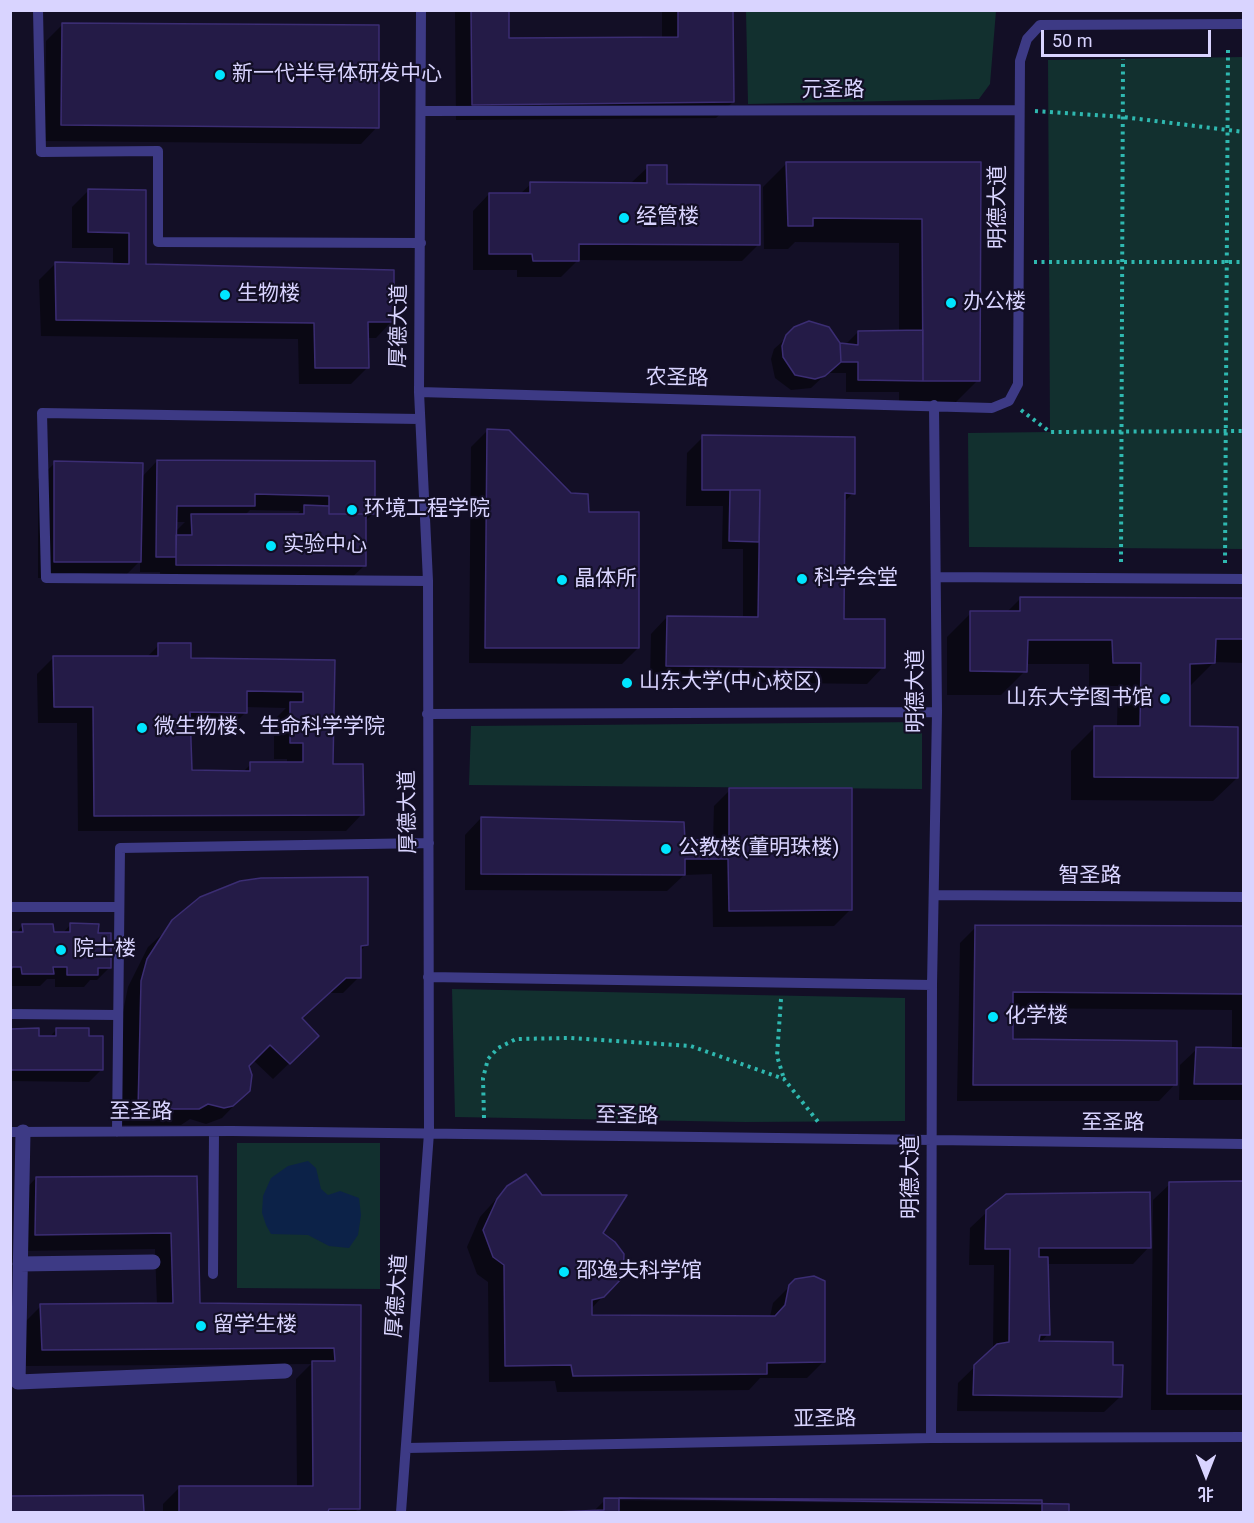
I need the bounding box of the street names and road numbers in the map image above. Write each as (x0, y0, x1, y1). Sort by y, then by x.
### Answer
street label: 元圣路 (802, 78, 864, 104)
street label: 明德大道 (986, 165, 1012, 249)
street label: 厚德大道 (387, 284, 413, 368)
street label: 农圣路 (645, 366, 709, 392)
street label: 明德大道 (904, 649, 930, 733)
street label: 厚德大道 (396, 770, 422, 854)
street label: 智圣路 (1059, 864, 1121, 890)
street label: 至圣路 (110, 1100, 172, 1126)
street label: 至圣路 (595, 1104, 659, 1130)
street label: 至圣路 (1082, 1111, 1144, 1137)
street label: 明德大道 (899, 1135, 925, 1219)
street label: 厚德大道 (383, 1253, 413, 1339)
street label: 亚圣路 (793, 1407, 857, 1433)

